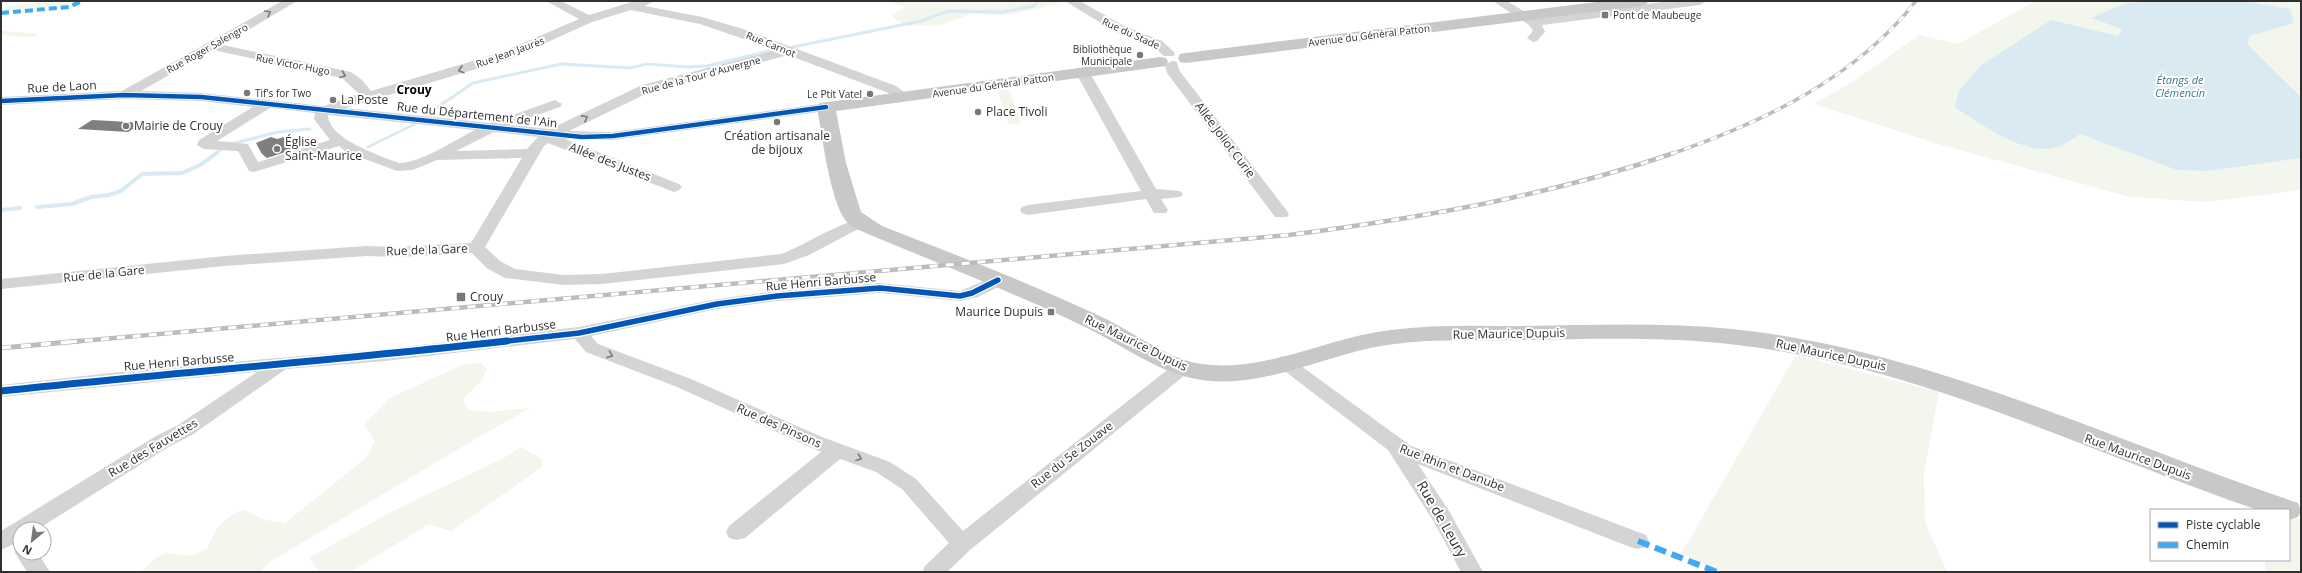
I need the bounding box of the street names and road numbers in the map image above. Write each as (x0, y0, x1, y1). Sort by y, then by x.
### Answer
street label: Rue du Stade (1100, 14, 1162, 52)
street label: Rue Roger Salengro (164, 20, 250, 76)
street label: Avenue du Général Patton (1307, 21, 1431, 49)
street label: Rue Carnot (744, 28, 798, 60)
street label: Rue Jean Jaurès (474, 33, 546, 71)
street label: Rue Victor Hugo (255, 50, 331, 78)
street label: Rue de la Tour d'Auvergne (640, 52, 762, 98)
street label: Avenue du Général Patton (931, 70, 1055, 100)
street label: Rue de Laon (27, 76, 97, 97)
street label: Rue du Département de l'Ain (396, 98, 558, 131)
street label: Allée Joliot Curie (1191, 98, 1260, 181)
street label: Allée des Justes (567, 138, 654, 185)
street label: Rue de la Gare (386, 240, 468, 259)
street label: Rue de la Gare (62, 261, 146, 286)
street label: Rue Henri Barbusse (765, 268, 877, 295)
street label: Rue Maurice Dupuis (1082, 310, 1191, 375)
street label: Rue Henri Barbusse (445, 315, 557, 346)
street label: Rue Maurice Dupuis (1453, 324, 1566, 343)
street label: Rue Maurice Dupuis (1774, 335, 1888, 375)
street label: Rue Henri Barbusse (123, 348, 235, 375)
street label: Rue des Pinsons (734, 399, 825, 452)
street label: Rue des Fauvettes (105, 414, 201, 481)
street label: Rue du 5e Zouave (1027, 417, 1117, 492)
street label: Rue Maurice Dupuis (2082, 429, 2194, 484)
street label: Rue Rhin et Danube (1397, 440, 1507, 495)
street label: Rue de Leury (1413, 477, 1472, 561)

